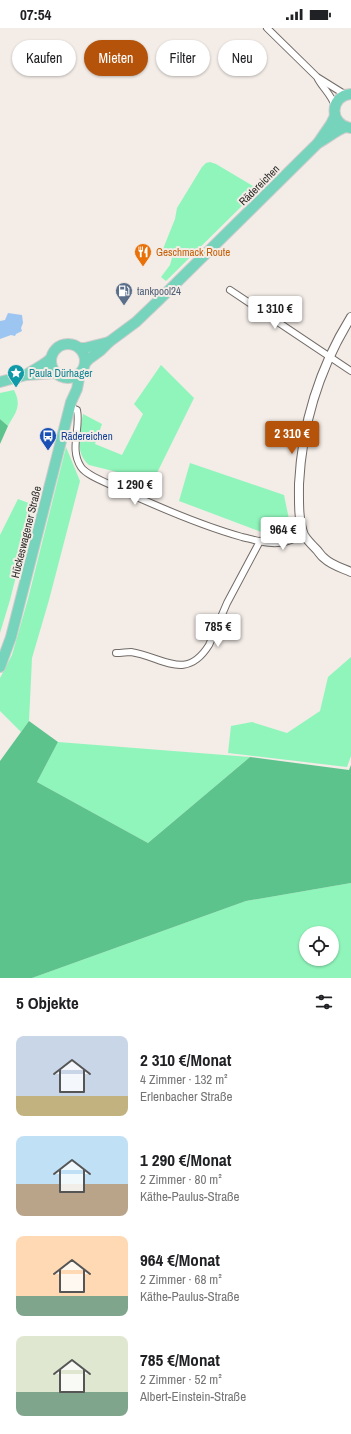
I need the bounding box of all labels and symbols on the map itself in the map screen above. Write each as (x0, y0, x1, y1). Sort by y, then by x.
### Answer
street label: Rädereichen (236, 162, 282, 208)
restaurant icon: Geschmack Route (133, 242, 153, 267)
place label: Geschmack Route (156, 245, 230, 259)
fuel station icon: tankpool24 (114, 281, 134, 306)
place label: tankpool24 (137, 284, 181, 298)
pin: 1 310 € (238, 296, 312, 330)
place icon: Paula Dürhager (6, 363, 26, 388)
place label: Paula Dürhager (29, 366, 92, 380)
pin: 2 310 € (255, 421, 329, 455)
bus stop icon: Rädereichen (38, 426, 58, 451)
place label: Rädereichen (61, 429, 113, 443)
pin: 1 290 € (98, 472, 172, 506)
street label: Hückeswagener Straße (8, 485, 44, 579)
pin: 964 € (255, 517, 311, 551)
pin: 785 € (190, 614, 246, 648)

